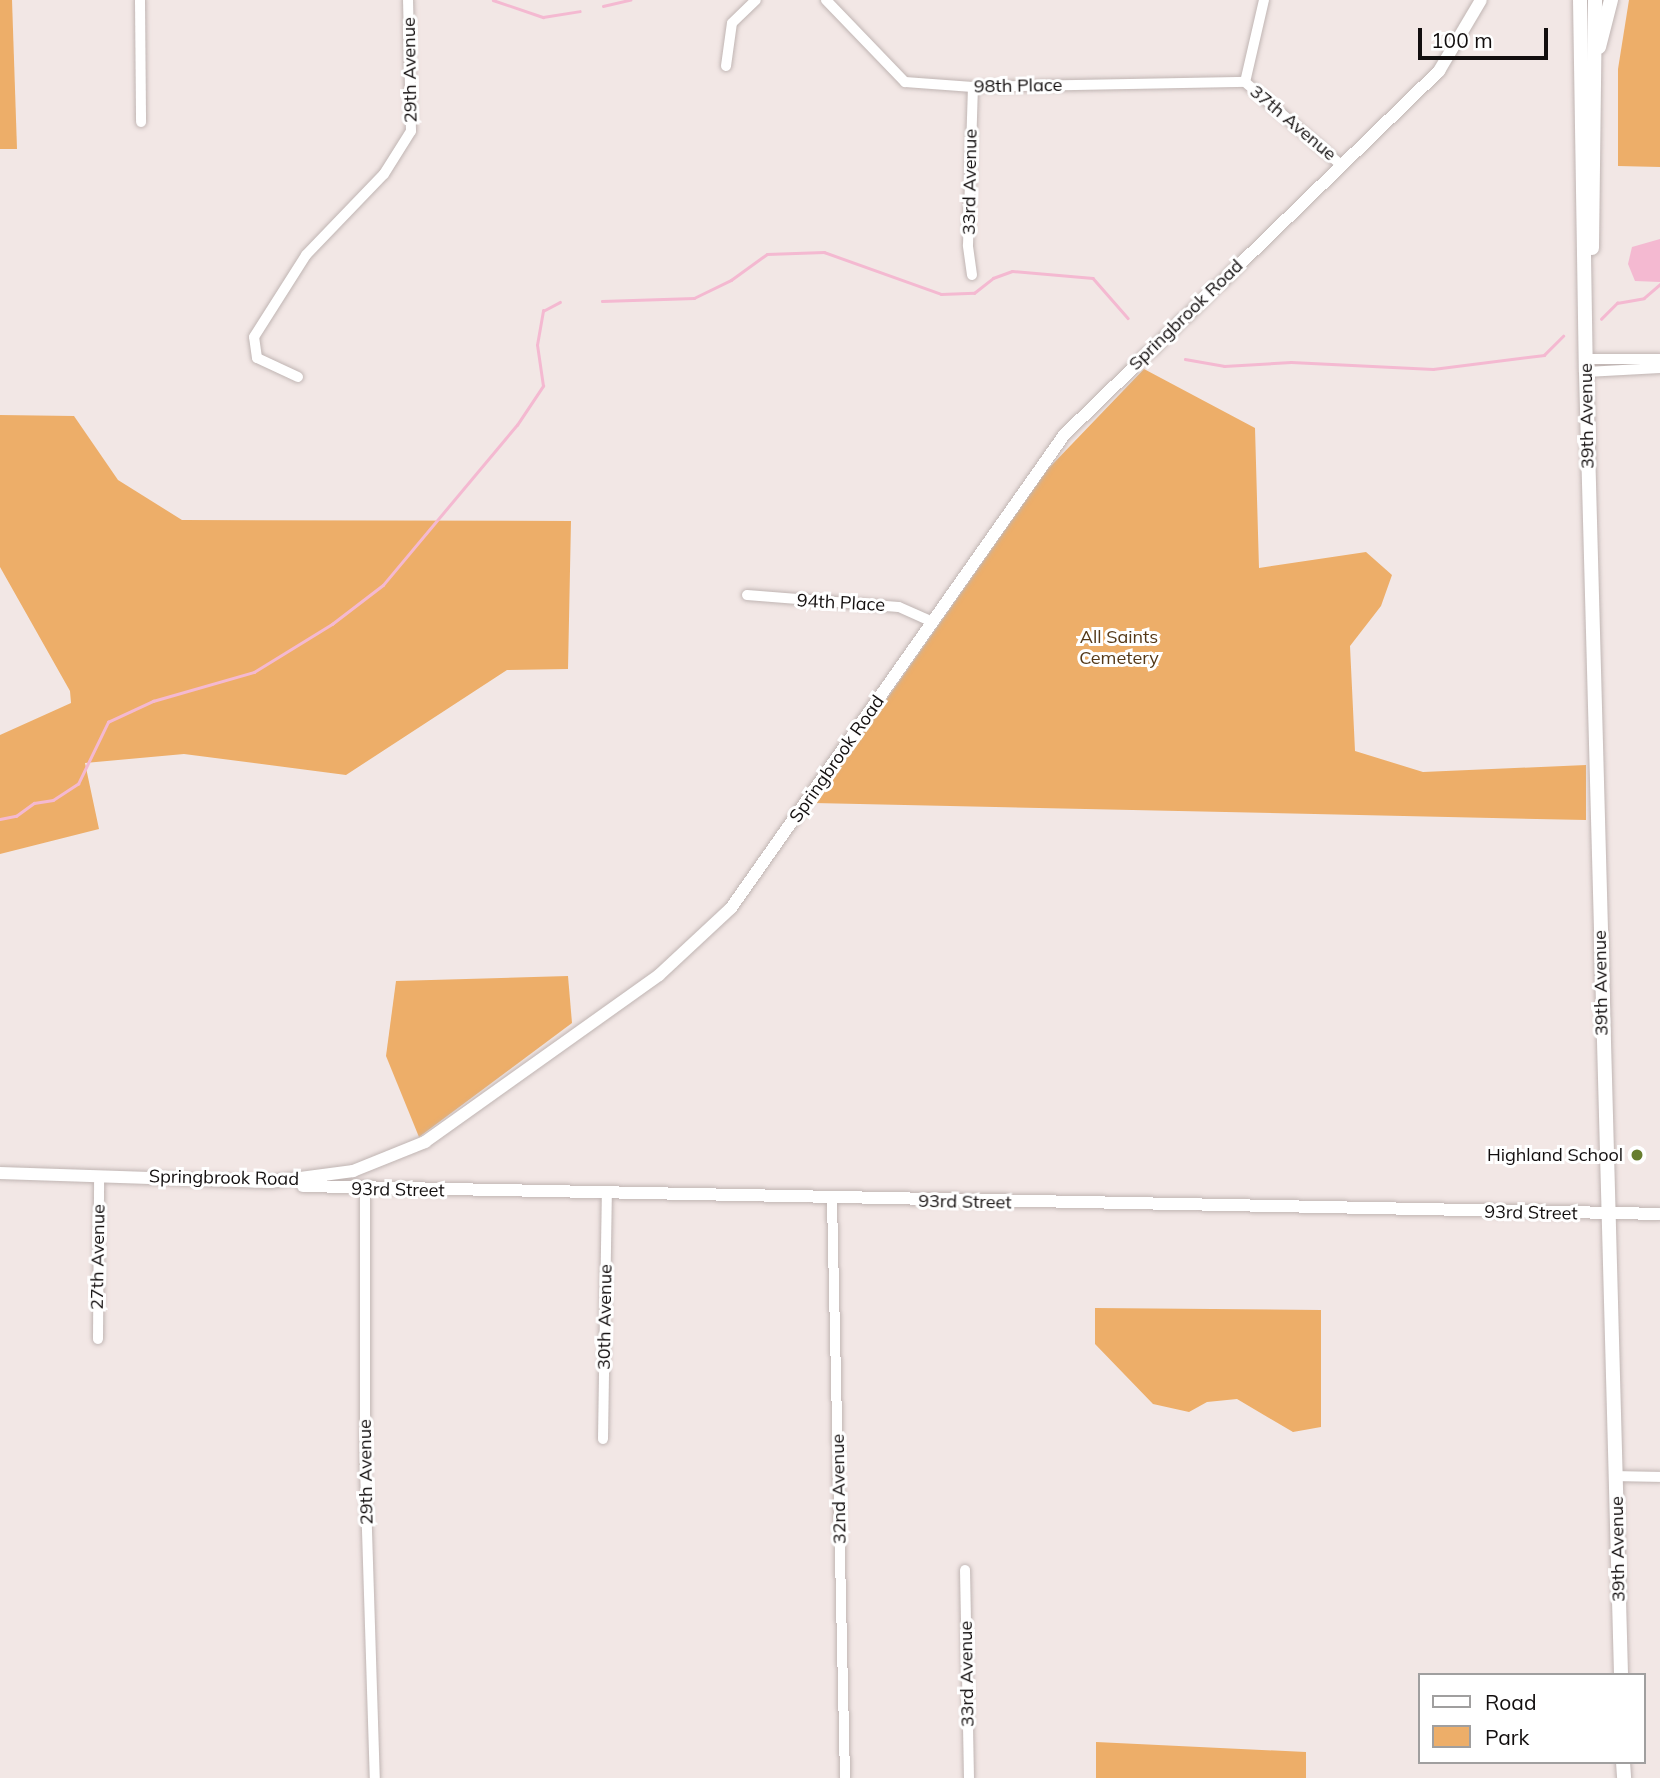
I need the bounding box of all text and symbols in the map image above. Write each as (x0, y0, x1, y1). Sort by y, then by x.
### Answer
scale bar (1422, 14, 1552, 58)
street label: 29th Avenue (398, 17, 422, 123)
text: 100 m (1431, 27, 1493, 53)
street label: 98th Place (974, 74, 1062, 98)
street label: 37th Avenue (1246, 81, 1340, 165)
street label: 33rd Avenue (958, 129, 982, 235)
street label: Springbrook Road (1125, 255, 1247, 375)
street label: 39th Avenue (1575, 363, 1599, 469)
street label: 94th Place (796, 590, 886, 616)
park label: All Saints Cemetery (1079, 627, 1159, 670)
street label: Springbrook Road (785, 691, 889, 827)
street label: 39th Avenue (1589, 930, 1613, 1036)
place label: Highland School (1487, 1144, 1623, 1166)
marker: Highland School (1629, 1147, 1645, 1163)
street label: Springbrook Road (149, 1166, 299, 1190)
street label: 93rd Street (351, 1178, 445, 1202)
street label: 93rd Street (918, 1190, 1012, 1214)
street label: 93rd Street (1484, 1201, 1578, 1225)
street label: 27th Avenue (86, 1204, 110, 1310)
street label: 30th Avenue (593, 1264, 617, 1370)
street label: 29th Avenue (354, 1419, 378, 1525)
street label: 32nd Avenue (827, 1434, 851, 1544)
street label: 39th Avenue (1606, 1496, 1630, 1602)
street label: 33rd Avenue (955, 1621, 979, 1727)
legend (1418, 1673, 1646, 1764)
text: Road (1485, 1689, 1536, 1715)
text: Park (1485, 1724, 1529, 1750)

